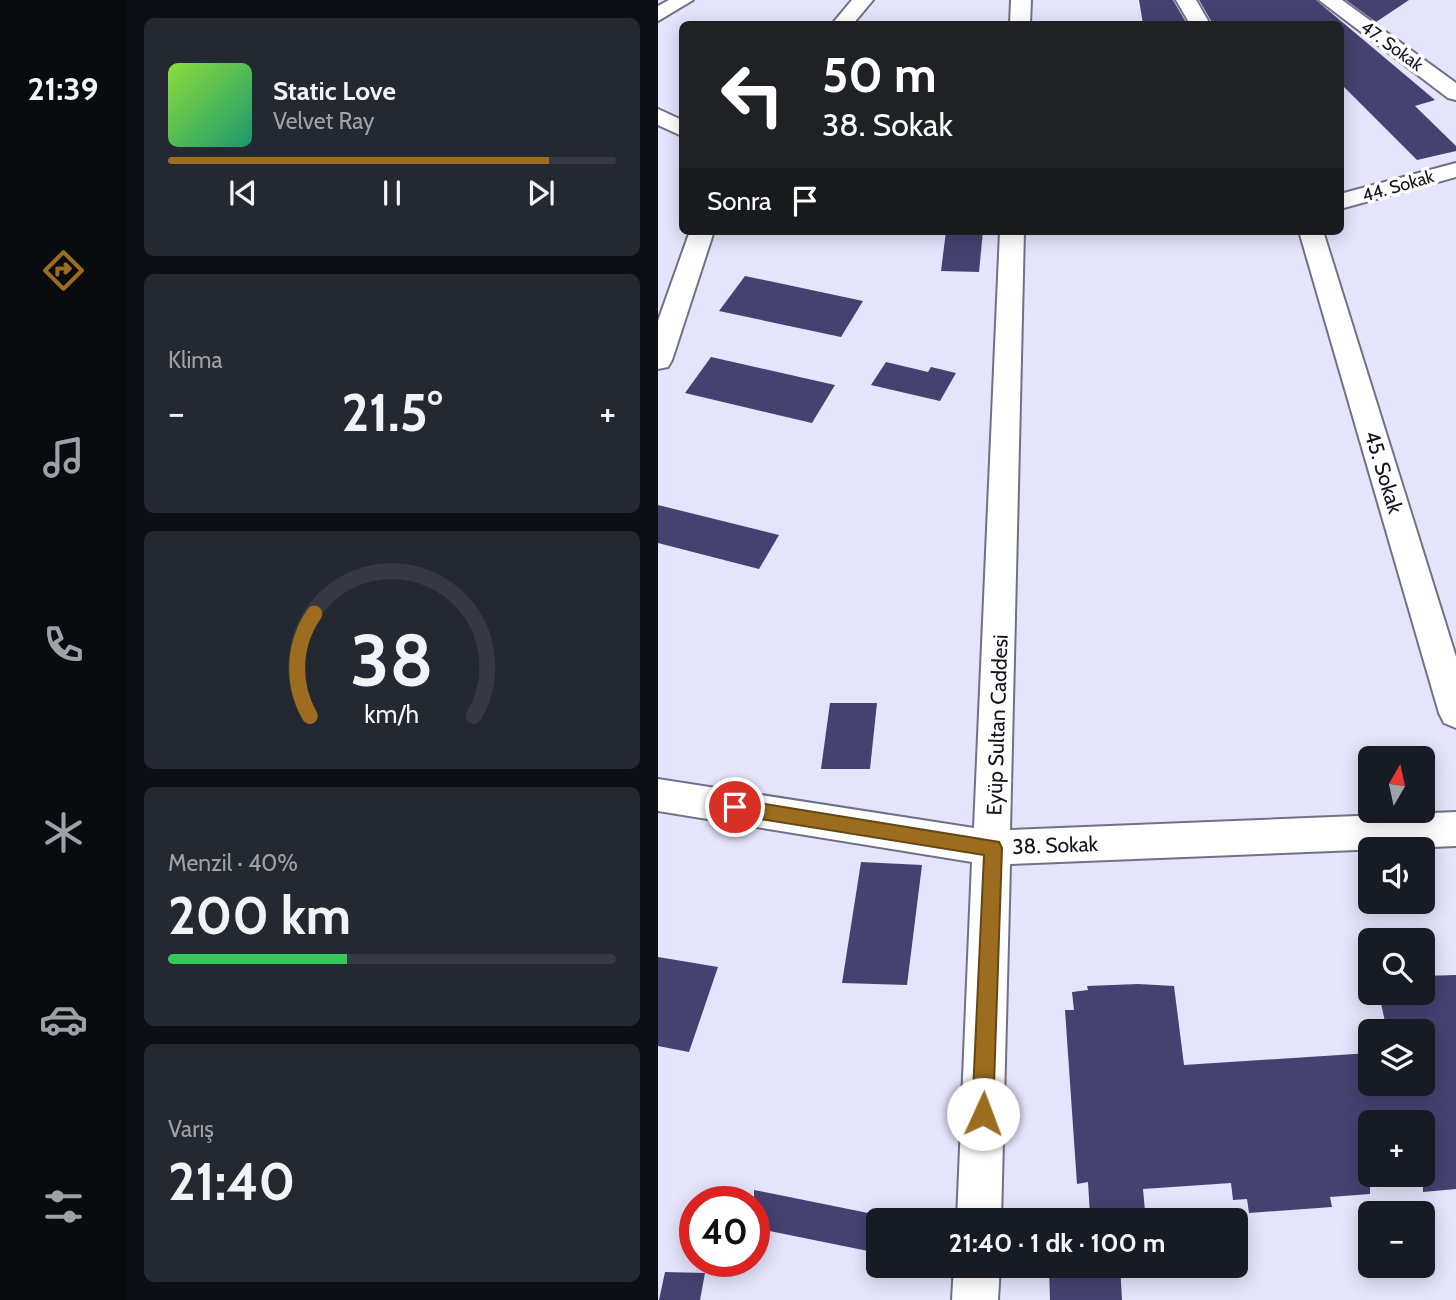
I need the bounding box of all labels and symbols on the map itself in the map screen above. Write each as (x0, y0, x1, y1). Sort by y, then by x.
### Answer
street label: 47. Sokak (1357, 16, 1428, 77)
street label: 44. Sokak (1360, 165, 1437, 207)
street label: 45. Sokak (1360, 428, 1409, 517)
street label: Eyüp Sultan Caddesi (981, 634, 1013, 816)
north arrow (1358, 746, 1435, 822)
pin (705, 777, 765, 837)
street label: 38. Sokak (1012, 831, 1099, 859)
position arrow (946, 1077, 1020, 1151)
speed limit sign: 40 (679, 1186, 770, 1277)

